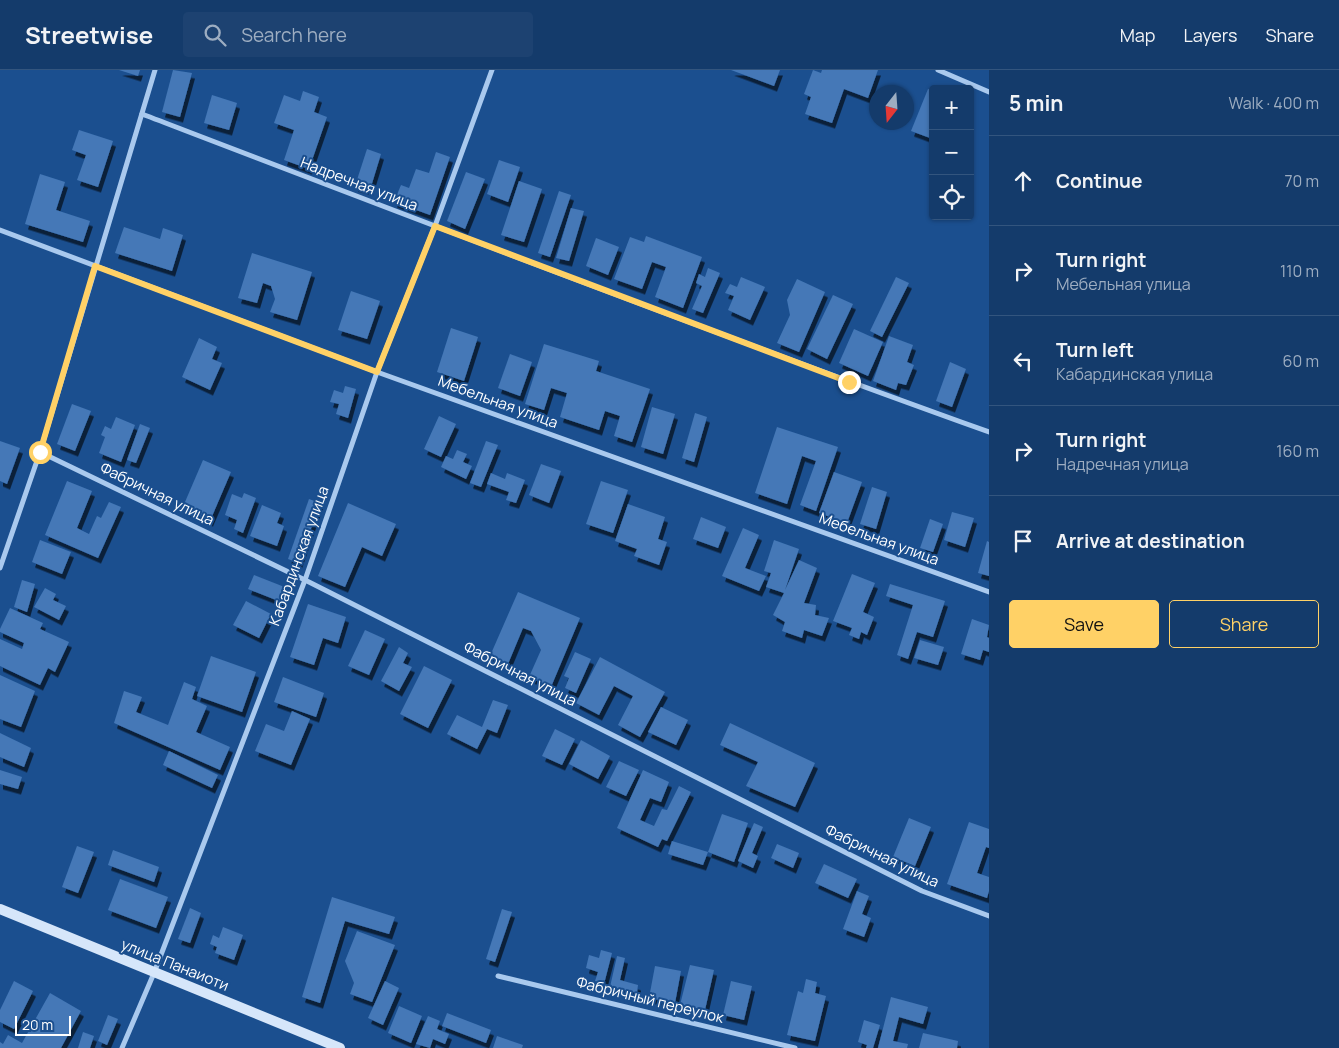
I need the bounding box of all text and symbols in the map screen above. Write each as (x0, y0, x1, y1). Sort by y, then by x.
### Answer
search box (183, 12, 533, 57)
text: Streetwise (25, 18, 153, 51)
icon: search (201, 21, 229, 49)
text: Search here (241, 22, 347, 48)
text: Map (1120, 23, 1155, 47)
text: Layers (1183, 23, 1237, 47)
text: Share (1265, 23, 1314, 47)
north arrow (869, 85, 914, 130)
map controls (929, 85, 974, 220)
button: + (929, 85, 974, 130)
text: 5 min (1009, 89, 1063, 117)
text: Walk · 400 m (1228, 92, 1319, 114)
button: − (929, 130, 974, 175)
street label: Надречная улица (297, 151, 421, 216)
icon: ahead (1009, 167, 1037, 195)
text: Continue (1056, 168, 1142, 194)
text: 70 m (1284, 170, 1319, 192)
button: locate (929, 175, 974, 220)
text: Turn right (1056, 247, 1146, 273)
icon: right (1009, 257, 1037, 285)
text: 110 m (1280, 260, 1319, 282)
text: Мебельная улица (1056, 273, 1191, 295)
text: Turn left (1056, 337, 1134, 363)
icon: left (1009, 347, 1037, 375)
text: 60 m (1283, 350, 1319, 372)
text: Кабардинская улица (1056, 363, 1213, 385)
street label: Мебельная улица (435, 370, 561, 433)
route end (838, 371, 861, 394)
text: Turn right (1056, 427, 1146, 453)
icon: right (1009, 437, 1037, 465)
text: 160 m (1276, 440, 1319, 462)
route start (29, 441, 52, 464)
text: Надречная улица (1056, 453, 1189, 475)
street label: Фабричная улица (97, 457, 218, 530)
street label: Кабардинская улица (263, 483, 334, 629)
street label: Мебельная улица (816, 507, 942, 570)
icon: arrive (1009, 527, 1037, 555)
text: Arrive at destination (1056, 528, 1245, 554)
button: Save (1009, 600, 1159, 648)
button: Share (1169, 600, 1319, 648)
street label: Фабричная улица (460, 636, 580, 711)
street label: Фабричная улица (822, 819, 943, 892)
street label: улица Панаиоти (118, 933, 232, 996)
street label: Фабричный переулок (574, 971, 727, 1028)
scale bar (15, 1013, 71, 1036)
text: 20 m (22, 1015, 53, 1034)

